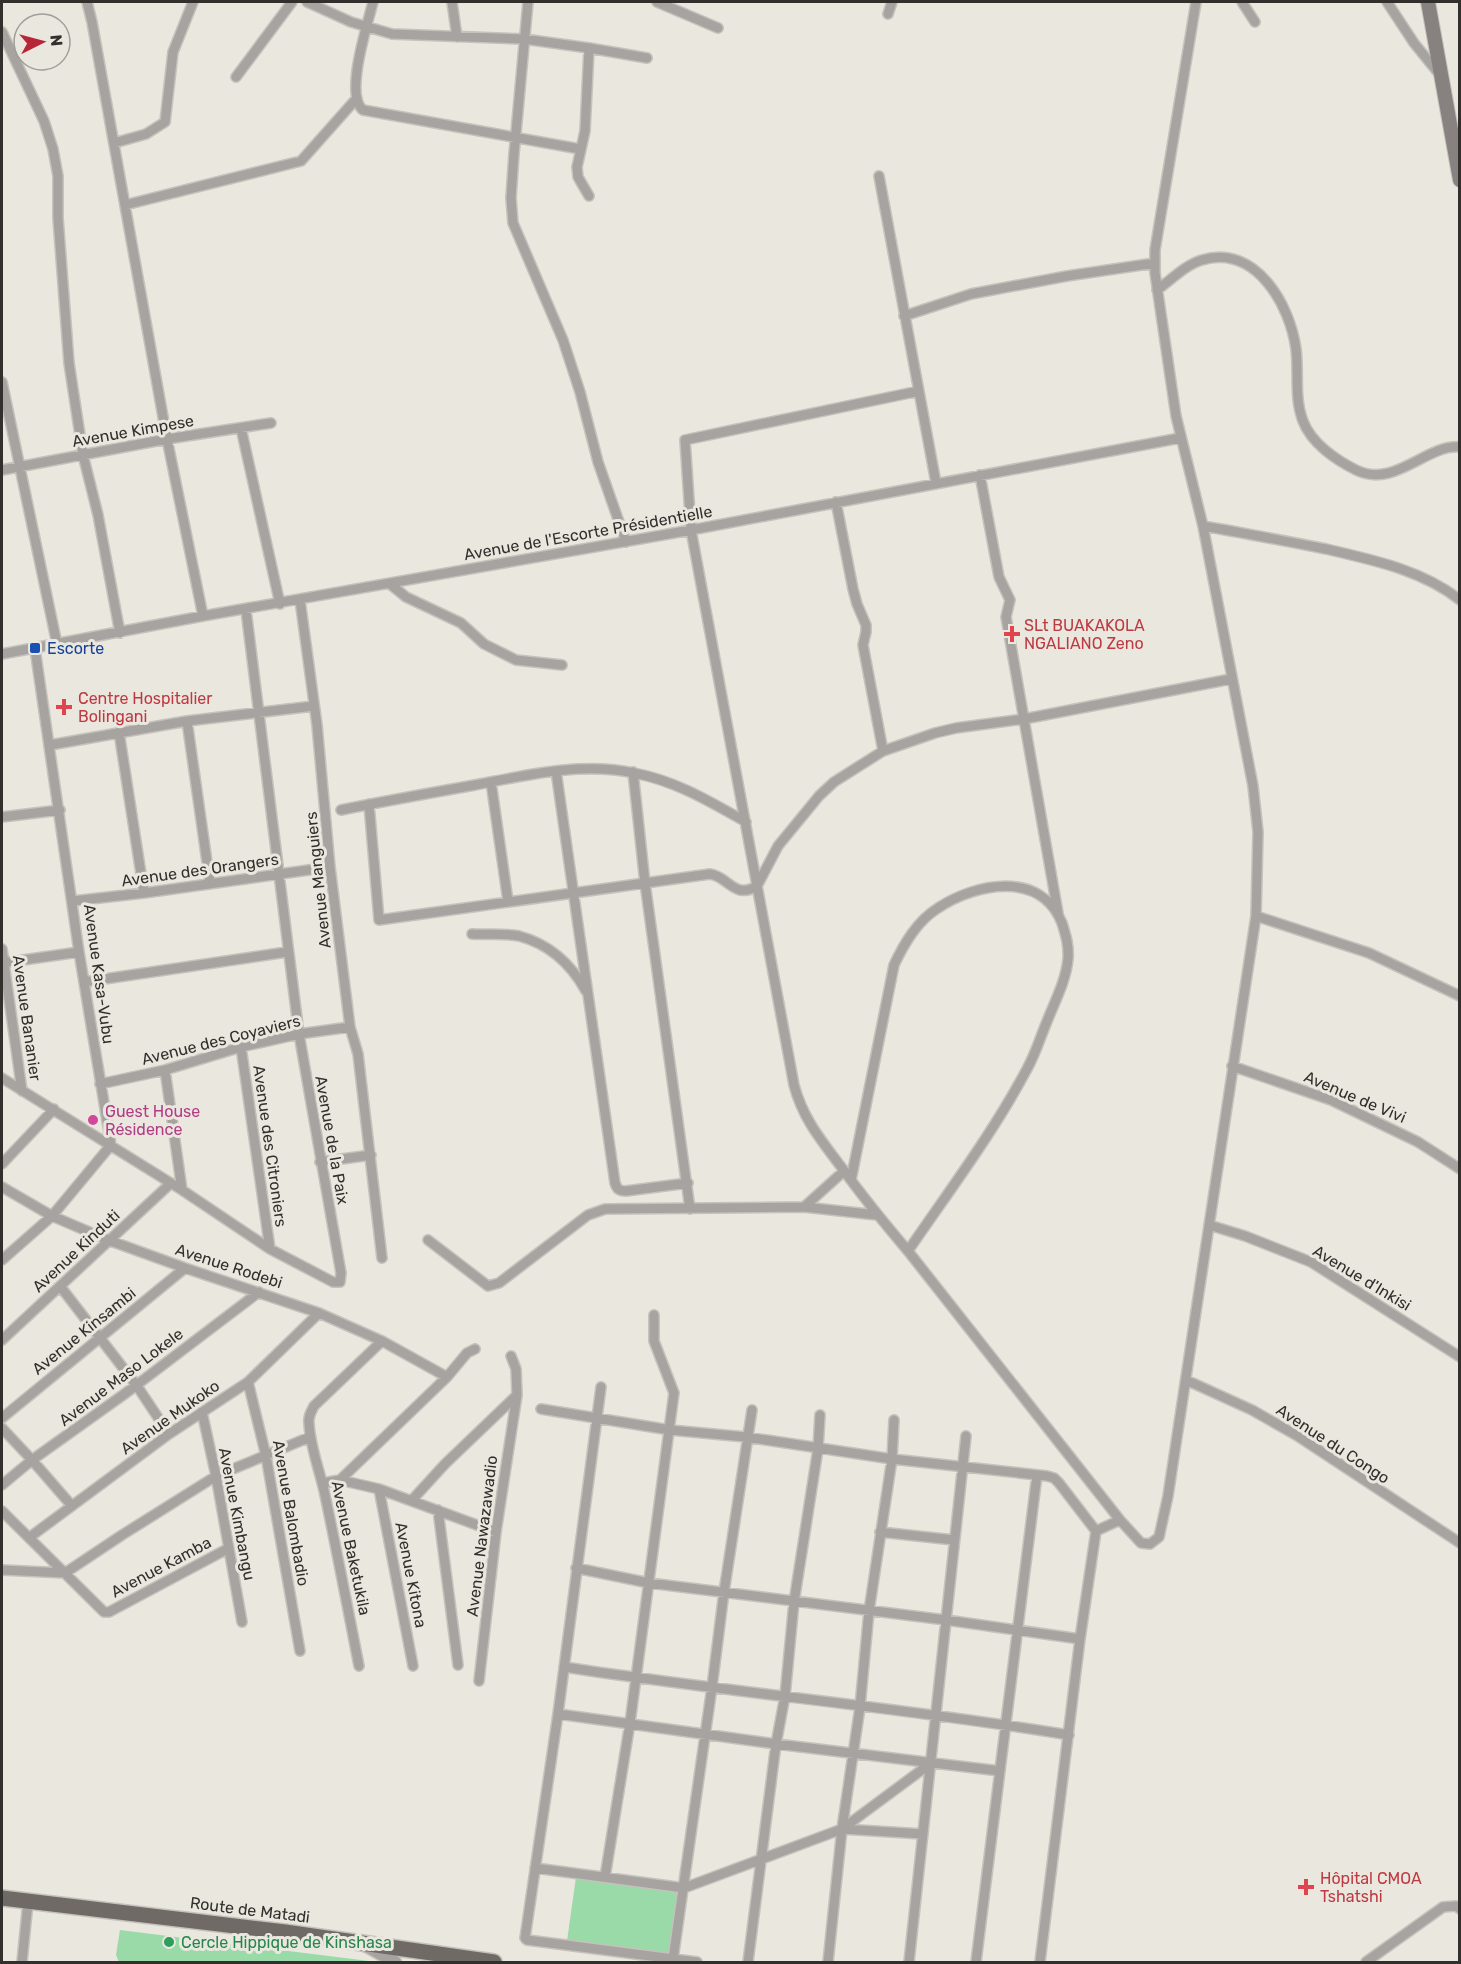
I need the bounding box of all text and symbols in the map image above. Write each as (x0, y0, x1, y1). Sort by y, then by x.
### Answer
north arrow (12, 12, 72, 72)
text: N (46, 34, 66, 47)
street label: Avenue Kimpese (71, 411, 195, 451)
street label: Avenue de l'Escorte Présidentielle (462, 502, 714, 564)
place label: SLt BUAKAKOLA NGALIANO Zeno (1024, 616, 1145, 653)
marker: SLt BUAKAKOLA NGALIANO Zeno (1005, 627, 1019, 641)
place label: Escorte (47, 639, 104, 658)
marker: Escorte (28, 641, 42, 655)
place label: Centre Hospitalier Bolingani (78, 689, 212, 726)
marker: Centre Hospitalier Bolingani (55, 698, 73, 716)
street label: Avenue Manguiers (301, 811, 335, 949)
street label: Avenue des Orangers (120, 850, 280, 890)
street label: Avenue Kasa-Vubu (80, 903, 118, 1045)
street label: Avenue Bananier (9, 954, 45, 1082)
street label: Avenue des Coyaviers (140, 1011, 302, 1069)
street label: Avenue des Citroniers (249, 1064, 291, 1228)
street label: Avenue de Vivi (1301, 1067, 1409, 1127)
street label: Avenue de la Paix (311, 1074, 353, 1206)
place label: Guest House Résidence (105, 1102, 200, 1139)
marker: Guest House Résidence (86, 1113, 100, 1127)
street label: Avenue Kinduti (28, 1206, 124, 1296)
street label: Avenue Rodebi (173, 1240, 285, 1292)
street label: Avenue d'Inkisi (1309, 1241, 1415, 1315)
street label: Avenue Kinsambi (28, 1283, 140, 1379)
street label: Avenue Maso Lokele (55, 1324, 187, 1430)
street label: Avenue Mukoko (117, 1376, 223, 1458)
street label: Avenue du Congo (1273, 1400, 1393, 1488)
street label: Avenue Balombadio (269, 1439, 313, 1587)
street label: Avenue Kimbangu (215, 1446, 259, 1582)
street label: Avenue Nawazawadio (463, 1454, 501, 1618)
street label: Avenue Baketukila (327, 1479, 375, 1617)
street label: Avenue Kitona (391, 1520, 431, 1630)
street label: Avenue Kamba (108, 1533, 214, 1601)
place label: Hôpital CMOA Tshatshi (1320, 1869, 1422, 1906)
marker: Hôpital CMOA Tshatshi (1297, 1878, 1315, 1896)
street label: Route de Matadi (189, 1893, 311, 1927)
place label: Cercle Hippique de Kinshasa (181, 1933, 392, 1952)
marker: Cercle Hippique de Kinshasa (162, 1935, 176, 1949)

